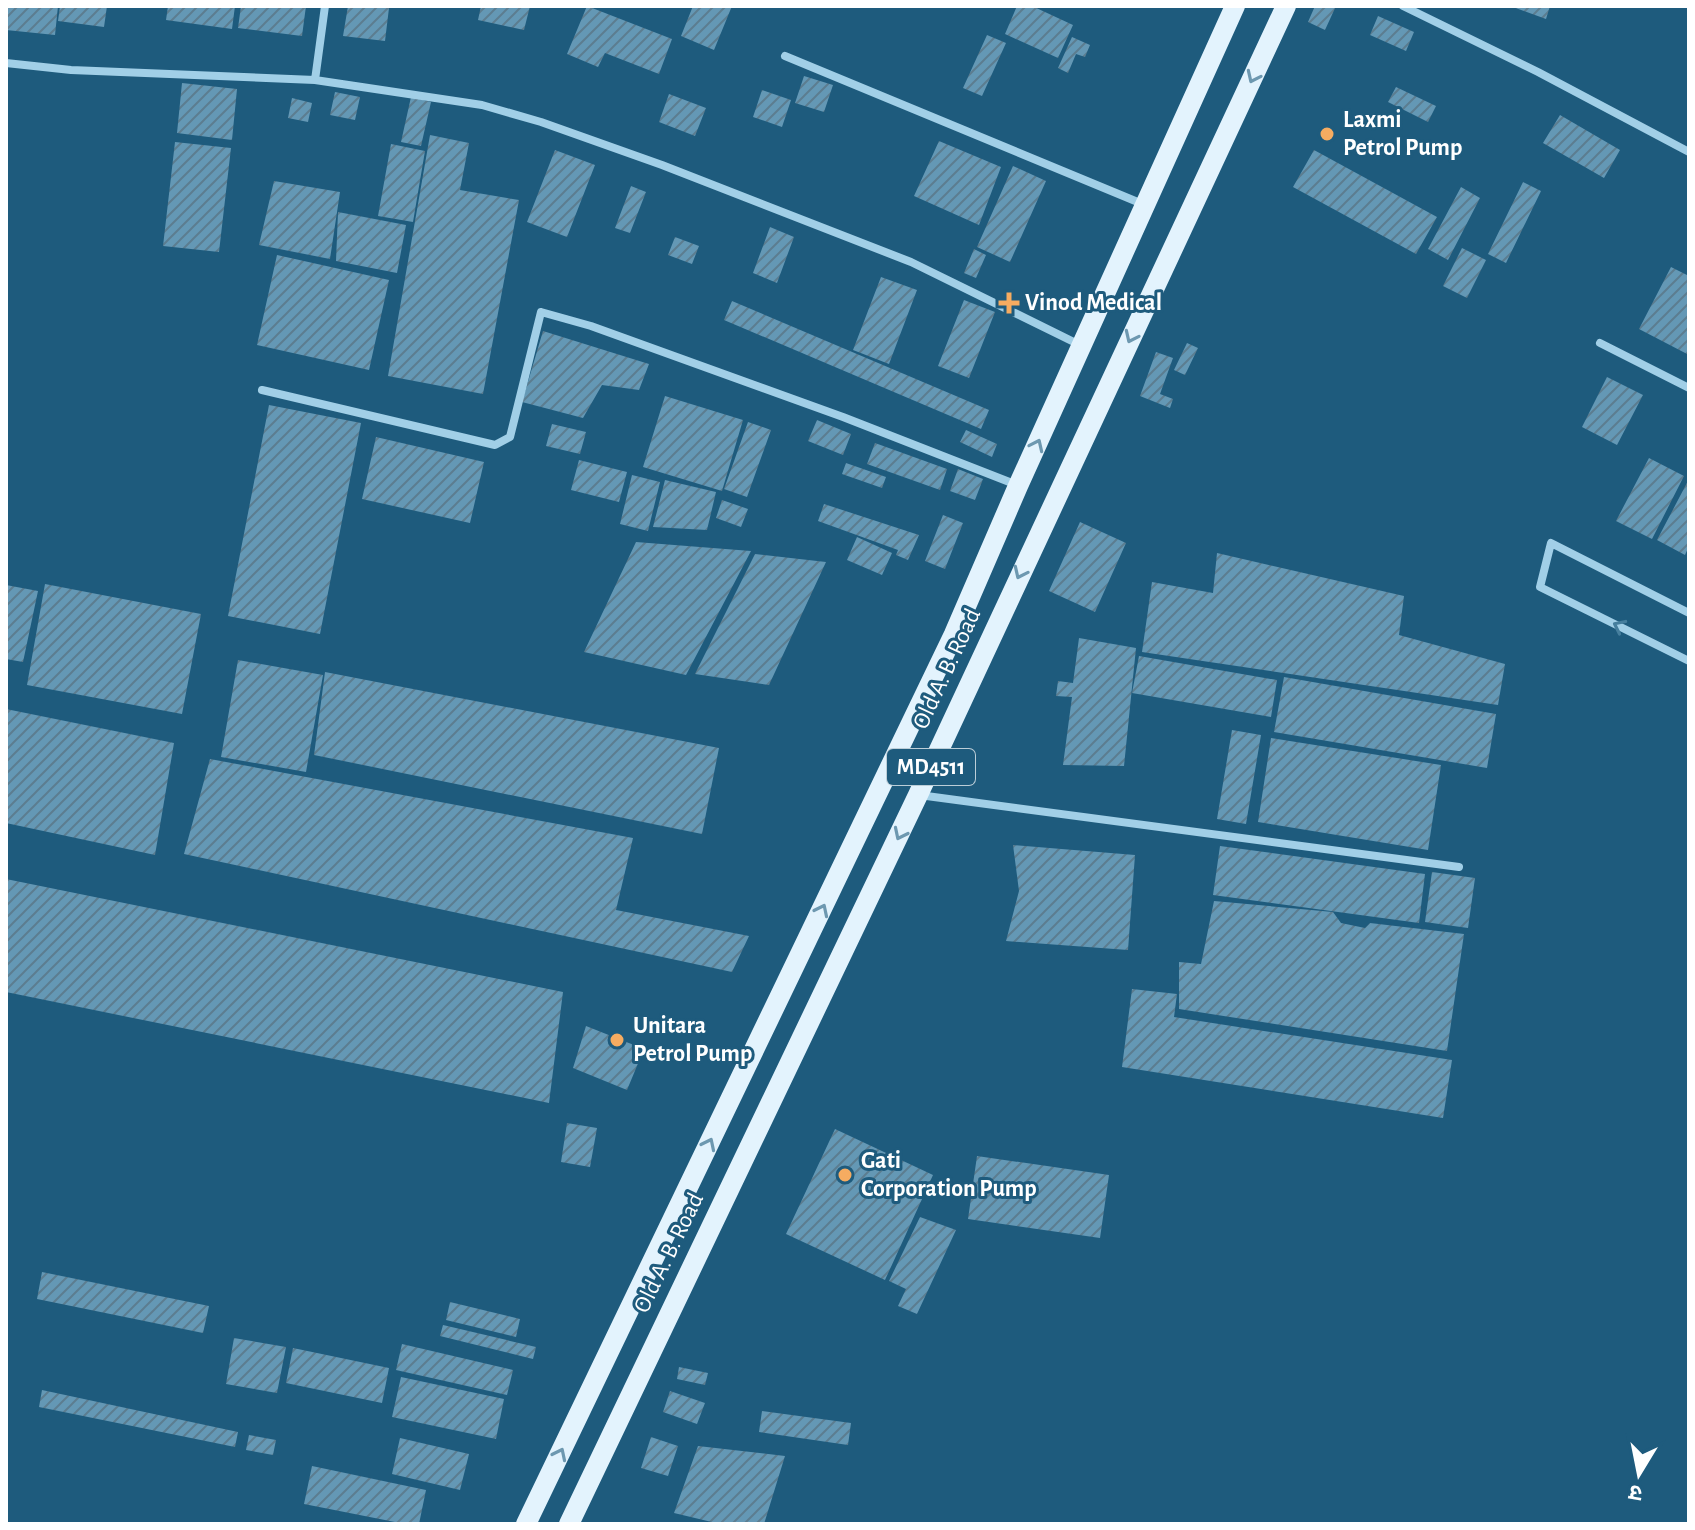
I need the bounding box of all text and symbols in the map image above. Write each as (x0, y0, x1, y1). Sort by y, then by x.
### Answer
one-way arrow (1247, 68, 1263, 83)
place label: Laxmi Petrol Pump (1343, 108, 1462, 160)
marker: Laxmi Petrol Pump (1318, 125, 1336, 143)
place label: Vinod Medical (1025, 291, 1162, 315)
marker: Vinod Medical (1000, 294, 1018, 312)
one-way arrow (1125, 329, 1141, 344)
one-way arrow (1027, 439, 1043, 453)
one-way arrow (1014, 564, 1030, 579)
street label: Old A. B. Road (909, 605, 985, 733)
one-way arrow (1613, 620, 1628, 636)
road number: MD4511 (887, 749, 975, 785)
one-way arrow (893, 826, 909, 840)
one-way arrow (812, 903, 828, 918)
place label: Unitara Petrol Pump (633, 1014, 752, 1066)
marker: Unitara Petrol Pump (608, 1031, 626, 1049)
one-way arrow (699, 1137, 715, 1152)
place label: Gati Corporation Pump (861, 1149, 1037, 1201)
marker: Gati Corporation Pump (836, 1166, 854, 1184)
street label: Old A. B. Road (630, 1189, 708, 1317)
north arrow (1599, 1434, 1679, 1514)
one-way arrow (550, 1447, 566, 1462)
text: उ (1626, 1481, 1644, 1505)

